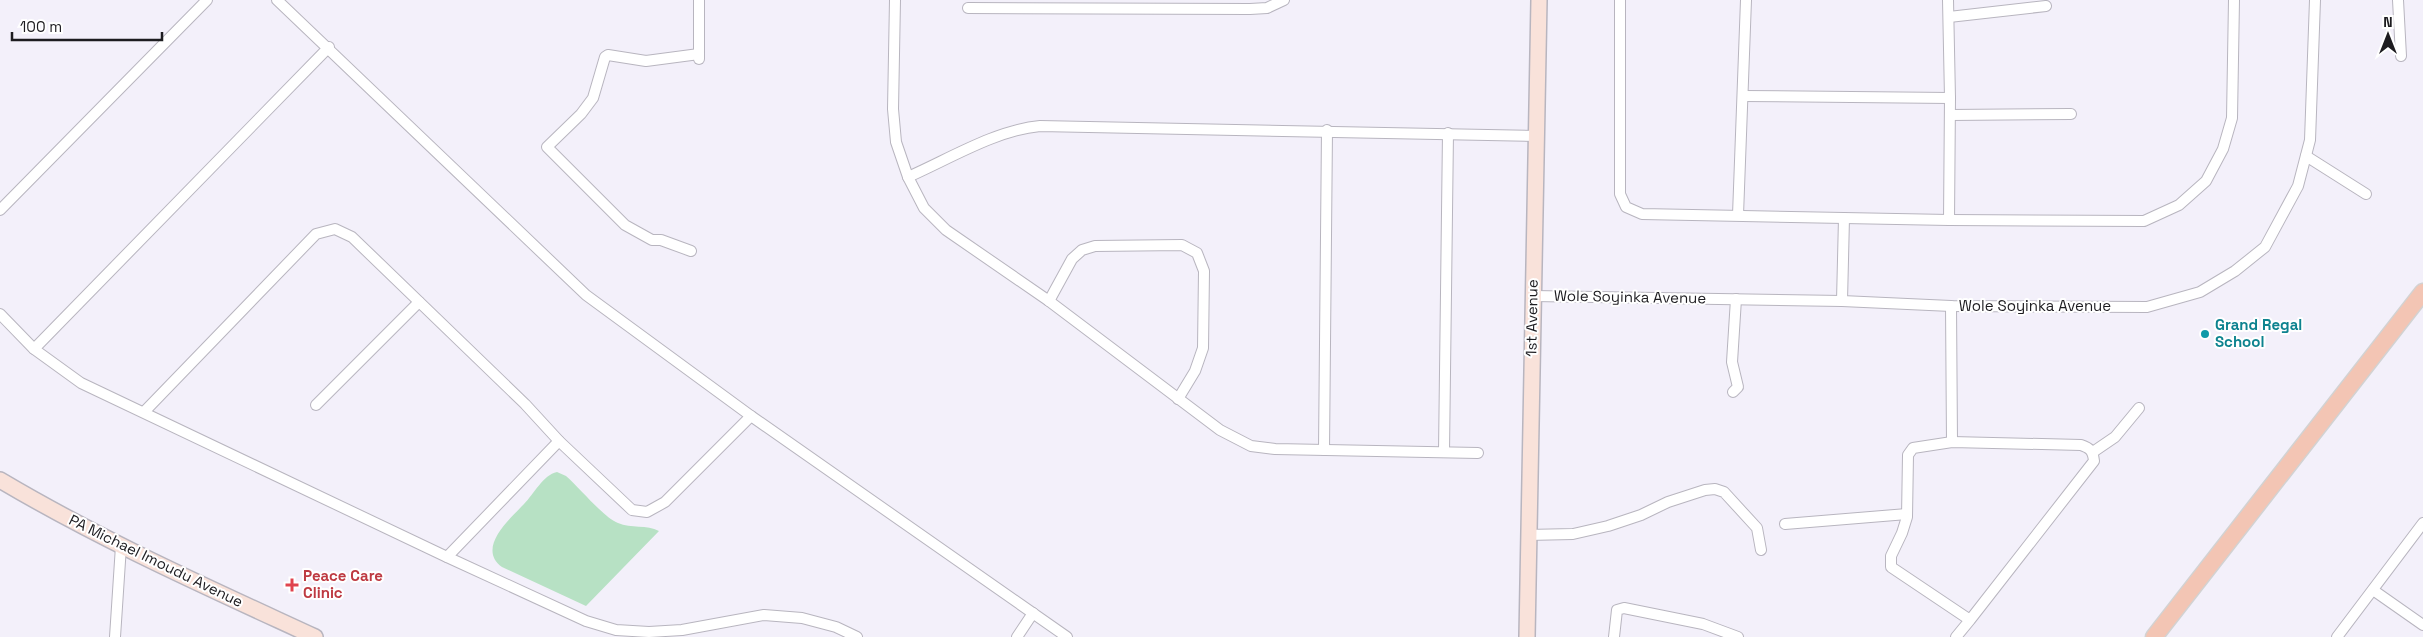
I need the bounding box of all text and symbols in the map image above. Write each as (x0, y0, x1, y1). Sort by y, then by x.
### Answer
scale bar (12, 10, 162, 42)
north arrow (2363, 10, 2413, 60)
text: N (2383, 13, 2393, 31)
text: 100 m (20, 17, 62, 36)
street label: 1st Avenue (1521, 279, 1542, 357)
street label: Wole Soyinka Avenue (1554, 286, 1706, 307)
street label: Wole Soyinka Avenue (1959, 296, 2111, 315)
place label: Grand Regal School (2215, 315, 2302, 351)
marker: Grand Regal School (2199, 328, 2211, 340)
street label: PA Michael Imoudu Avenue (66, 510, 246, 611)
place label: Peace Care Clinic (303, 566, 383, 602)
marker: Peace Care Clinic (285, 578, 299, 592)

